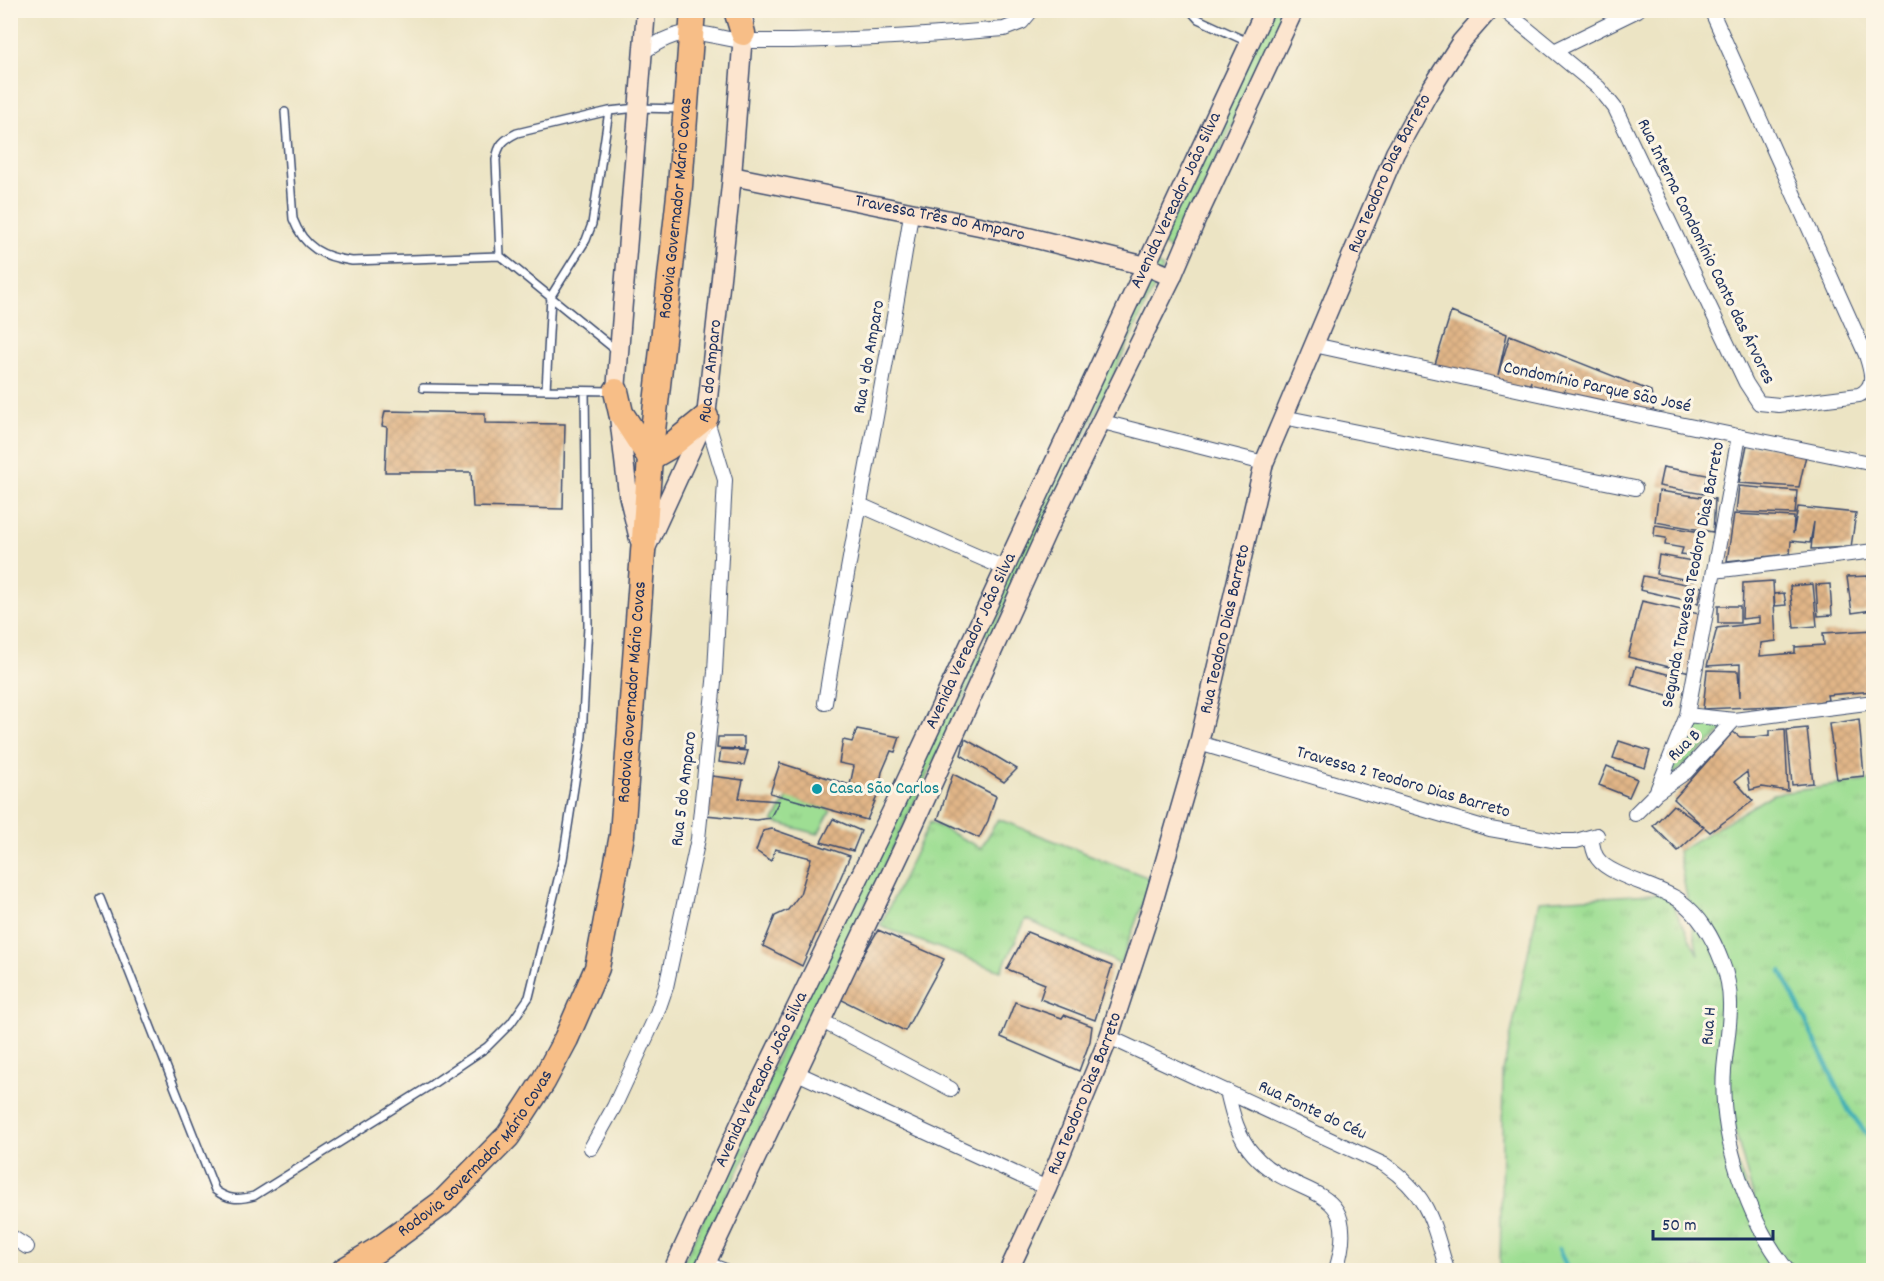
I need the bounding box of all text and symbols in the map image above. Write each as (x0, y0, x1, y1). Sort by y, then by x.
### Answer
street label: Rua Teodoro Dias Barreto (1342, 90, 1438, 257)
street label: Rodovia Governador Mário Covas (653, 97, 699, 320)
street label: Avenida Vereador João Silva (1124, 108, 1228, 293)
street label: Rua Interna Condomínio Canto das Árvores (1630, 115, 1780, 389)
street label: Travessa Três do Amparo (852, 189, 1027, 248)
street label: Rua 4 do Amparo (848, 298, 892, 416)
street label: Rua do Amparo (692, 318, 729, 427)
street label: Condomínio Parque São José (1501, 356, 1693, 420)
street label: Segunda Travessa Teodoro Dias Barreto (1656, 440, 1732, 710)
street label: Rua Teodoro Dias Barreto (1194, 542, 1257, 716)
street label: Avenida Vereador João Silva (919, 548, 1023, 733)
street label: Rodovia Governador Mário Covas (612, 581, 653, 804)
street label: Rua B (1663, 724, 1707, 768)
street label: Rua 5 do Amparo (666, 730, 704, 848)
street label: Travessa 2 Teodoro Dias Barreto (1293, 740, 1513, 826)
place label: Casa São Carlos (829, 777, 939, 802)
marker: Casa São Carlos (810, 782, 824, 796)
street label: Avenida Vereador João Silva (709, 987, 815, 1172)
street label: Rua H (1696, 1006, 1724, 1046)
street label: Rua Teodoro Dias Barreto (1041, 1009, 1129, 1179)
street label: Rodovia Governador Mário Covas (393, 1066, 560, 1244)
street label: Rua Fonte do Céu (1254, 1075, 1370, 1147)
scale bar (1653, 1203, 1773, 1241)
text: 50 m (1662, 1214, 1697, 1239)

